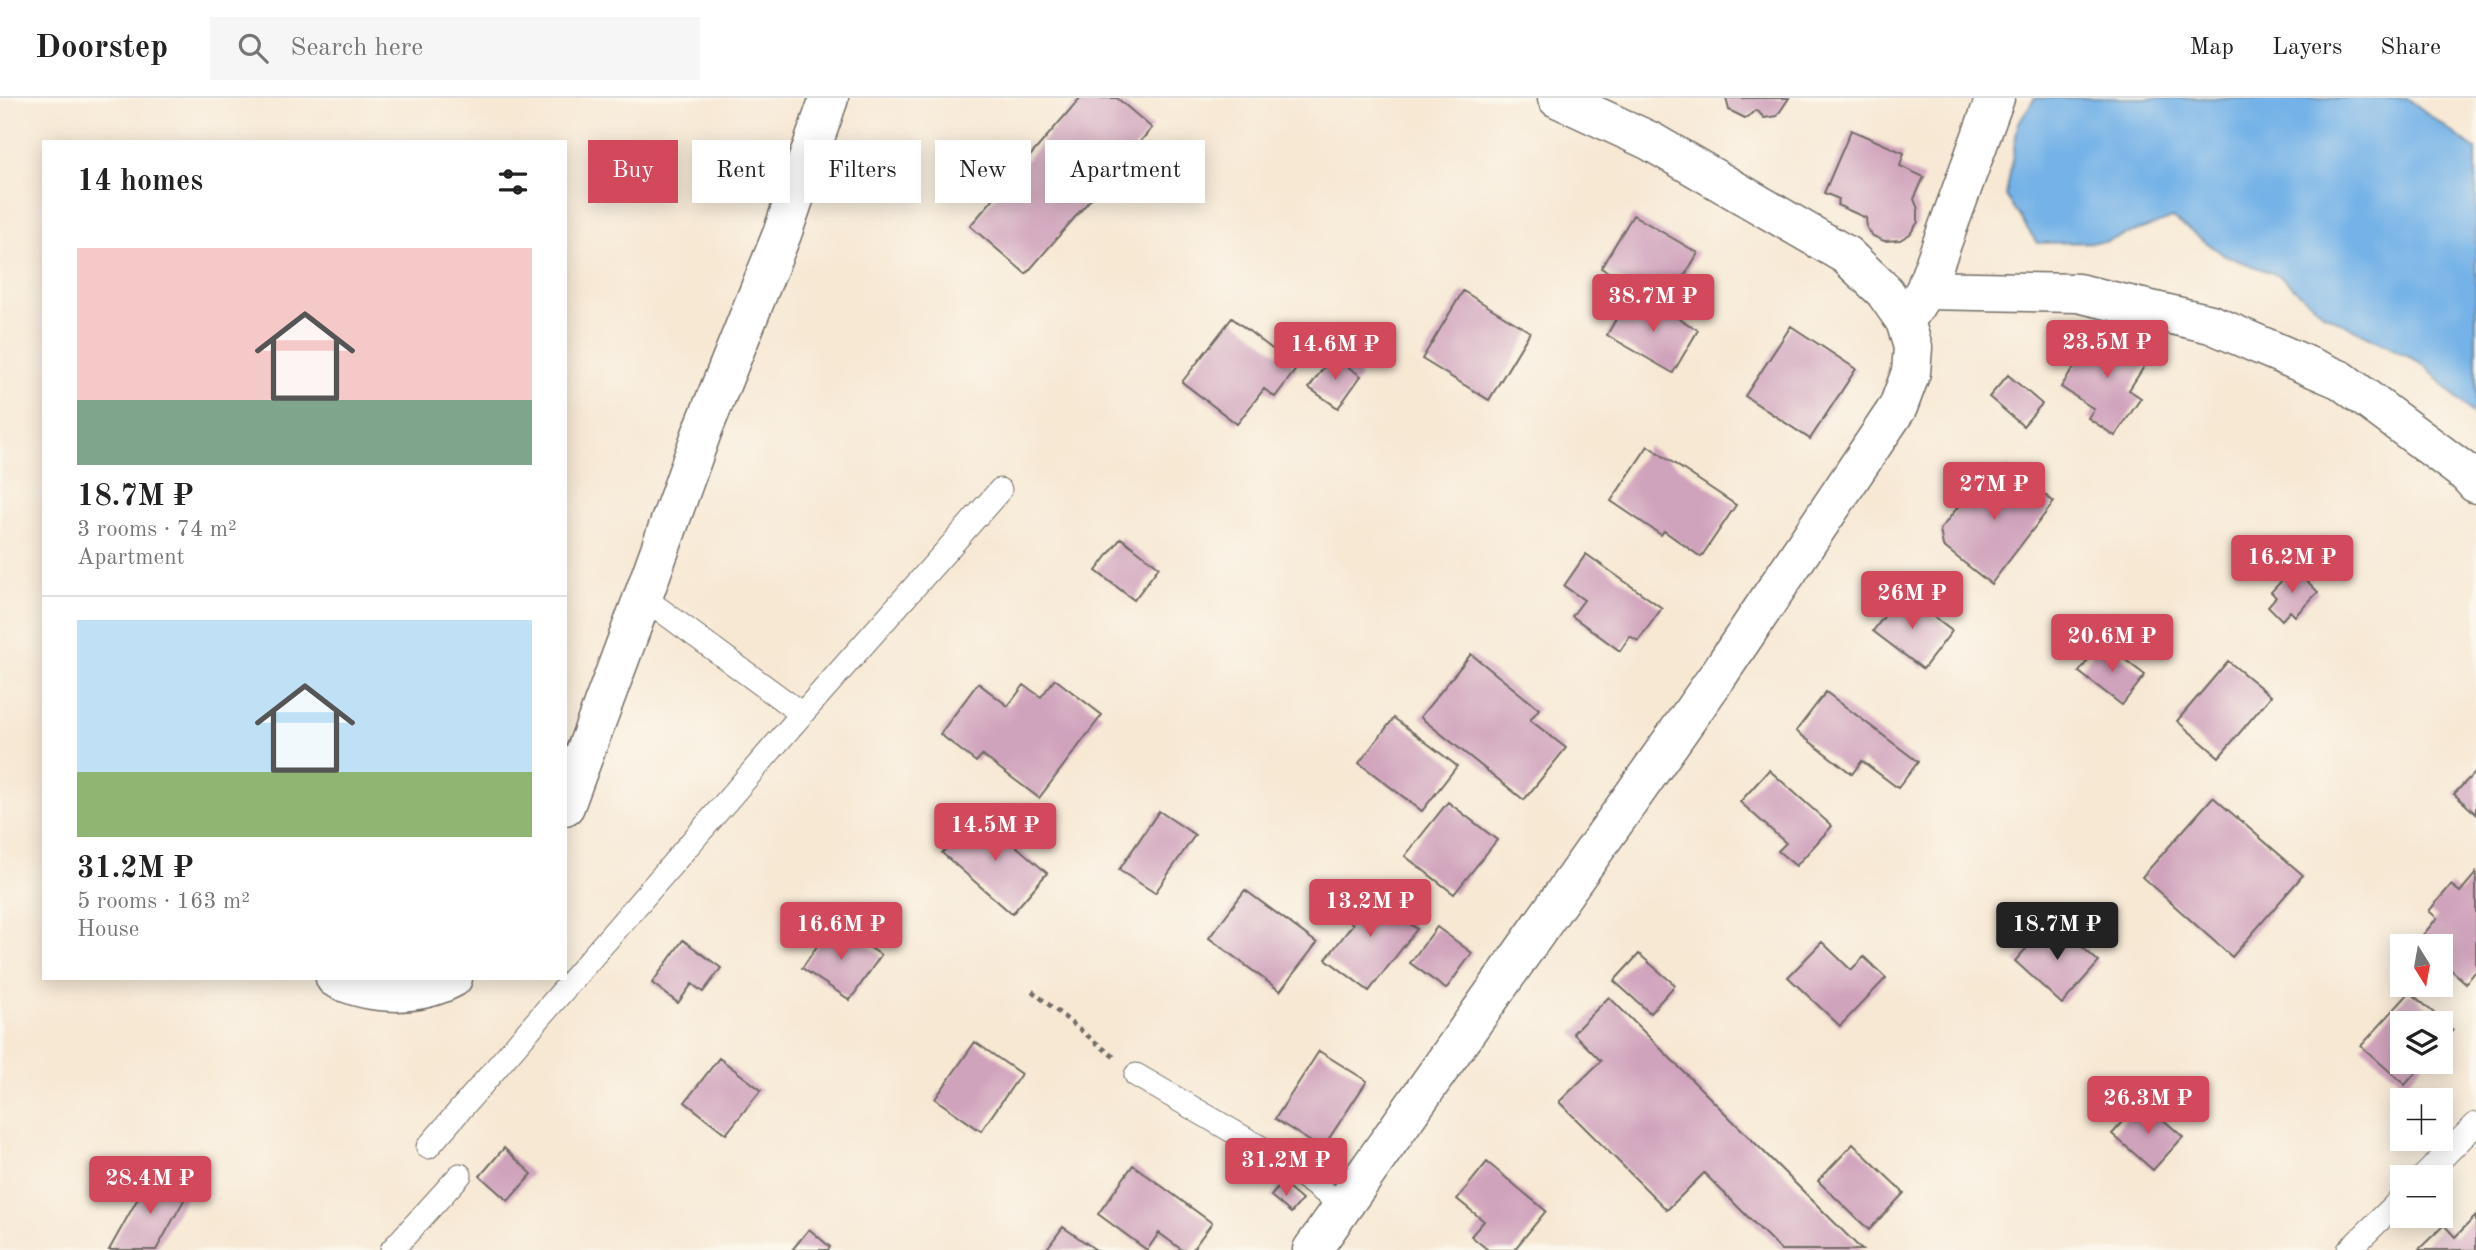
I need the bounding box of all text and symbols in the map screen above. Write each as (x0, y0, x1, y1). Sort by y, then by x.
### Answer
search box (210, 17, 700, 80)
icon: search (234, 29, 272, 67)
text: Doorstep (35, 32, 168, 65)
text: Search here (290, 35, 423, 61)
text: Map (2190, 36, 2234, 60)
text: Layers (2272, 36, 2342, 60)
text: Share (2380, 36, 2441, 60)
chip: Buy (588, 140, 678, 203)
chip: Rent (692, 140, 790, 203)
chip: Filters (804, 140, 921, 203)
chip: New (935, 140, 1031, 203)
chip: Apartment (1045, 140, 1205, 203)
icon: filters (494, 163, 532, 201)
text: 14 homes (77, 167, 203, 197)
pin: 38.7M ₽ (1588, 274, 1718, 334)
text: 38.7M ₽ (1608, 285, 1698, 308)
icon: home (242, 293, 368, 419)
pin: 23.5M ₽ (2042, 320, 2172, 380)
pin: 14.6M ₽ (1270, 322, 1400, 382)
text: 23.5M ₽ (2062, 331, 2152, 354)
text: 14.6M ₽ (1290, 333, 1380, 356)
pin: 27M ₽ (1945, 462, 2043, 522)
text: 27M ₽ (1959, 473, 2029, 496)
text: 18.7M ₽ (77, 482, 194, 512)
text: 3 rooms · 74 m² (77, 518, 237, 541)
pin: 16.2M ₽ (2227, 536, 2357, 595)
text: Apartment (77, 546, 185, 569)
text: 16.2M ₽ (2247, 546, 2337, 569)
pin: 26M ₽ (1863, 572, 1961, 631)
text: 26M ₽ (1877, 582, 1947, 605)
pin: 20.6M ₽ (2047, 614, 2177, 674)
text: 20.6M ₽ (2067, 625, 2157, 648)
icon: home (242, 665, 368, 791)
pin: 14.5M ₽ (930, 804, 1060, 863)
text: 14.5M ₽ (950, 814, 1040, 837)
text: 31.2M ₽ (77, 854, 194, 884)
pin: 13.2M ₽ (1305, 880, 1435, 939)
text: 5 rooms · 163 m² (77, 890, 250, 913)
text: 13.2M ₽ (1325, 890, 1415, 913)
pin: 16.6M ₽ (776, 902, 906, 962)
pin: 18.7M ₽ (1992, 902, 2122, 962)
text: 16.6M ₽ (796, 913, 886, 936)
text: 18.7M ₽ (2012, 913, 2102, 936)
text: House (77, 918, 139, 941)
north arrow (2390, 934, 2454, 998)
map controls (2390, 934, 2453, 1228)
button: layers (2390, 1011, 2453, 1074)
pin: 26.3M ₽ (2083, 1076, 2213, 1136)
text: 26.3M ₽ (2103, 1087, 2193, 1110)
button: + (2390, 1088, 2453, 1151)
pin: 31.2M ₽ (1221, 1138, 1351, 1198)
text: 31.2M ₽ (1241, 1149, 1331, 1172)
pin: 28.4M ₽ (85, 1156, 215, 1216)
button: − (2390, 1165, 2453, 1228)
text: 28.4M ₽ (105, 1167, 195, 1190)

